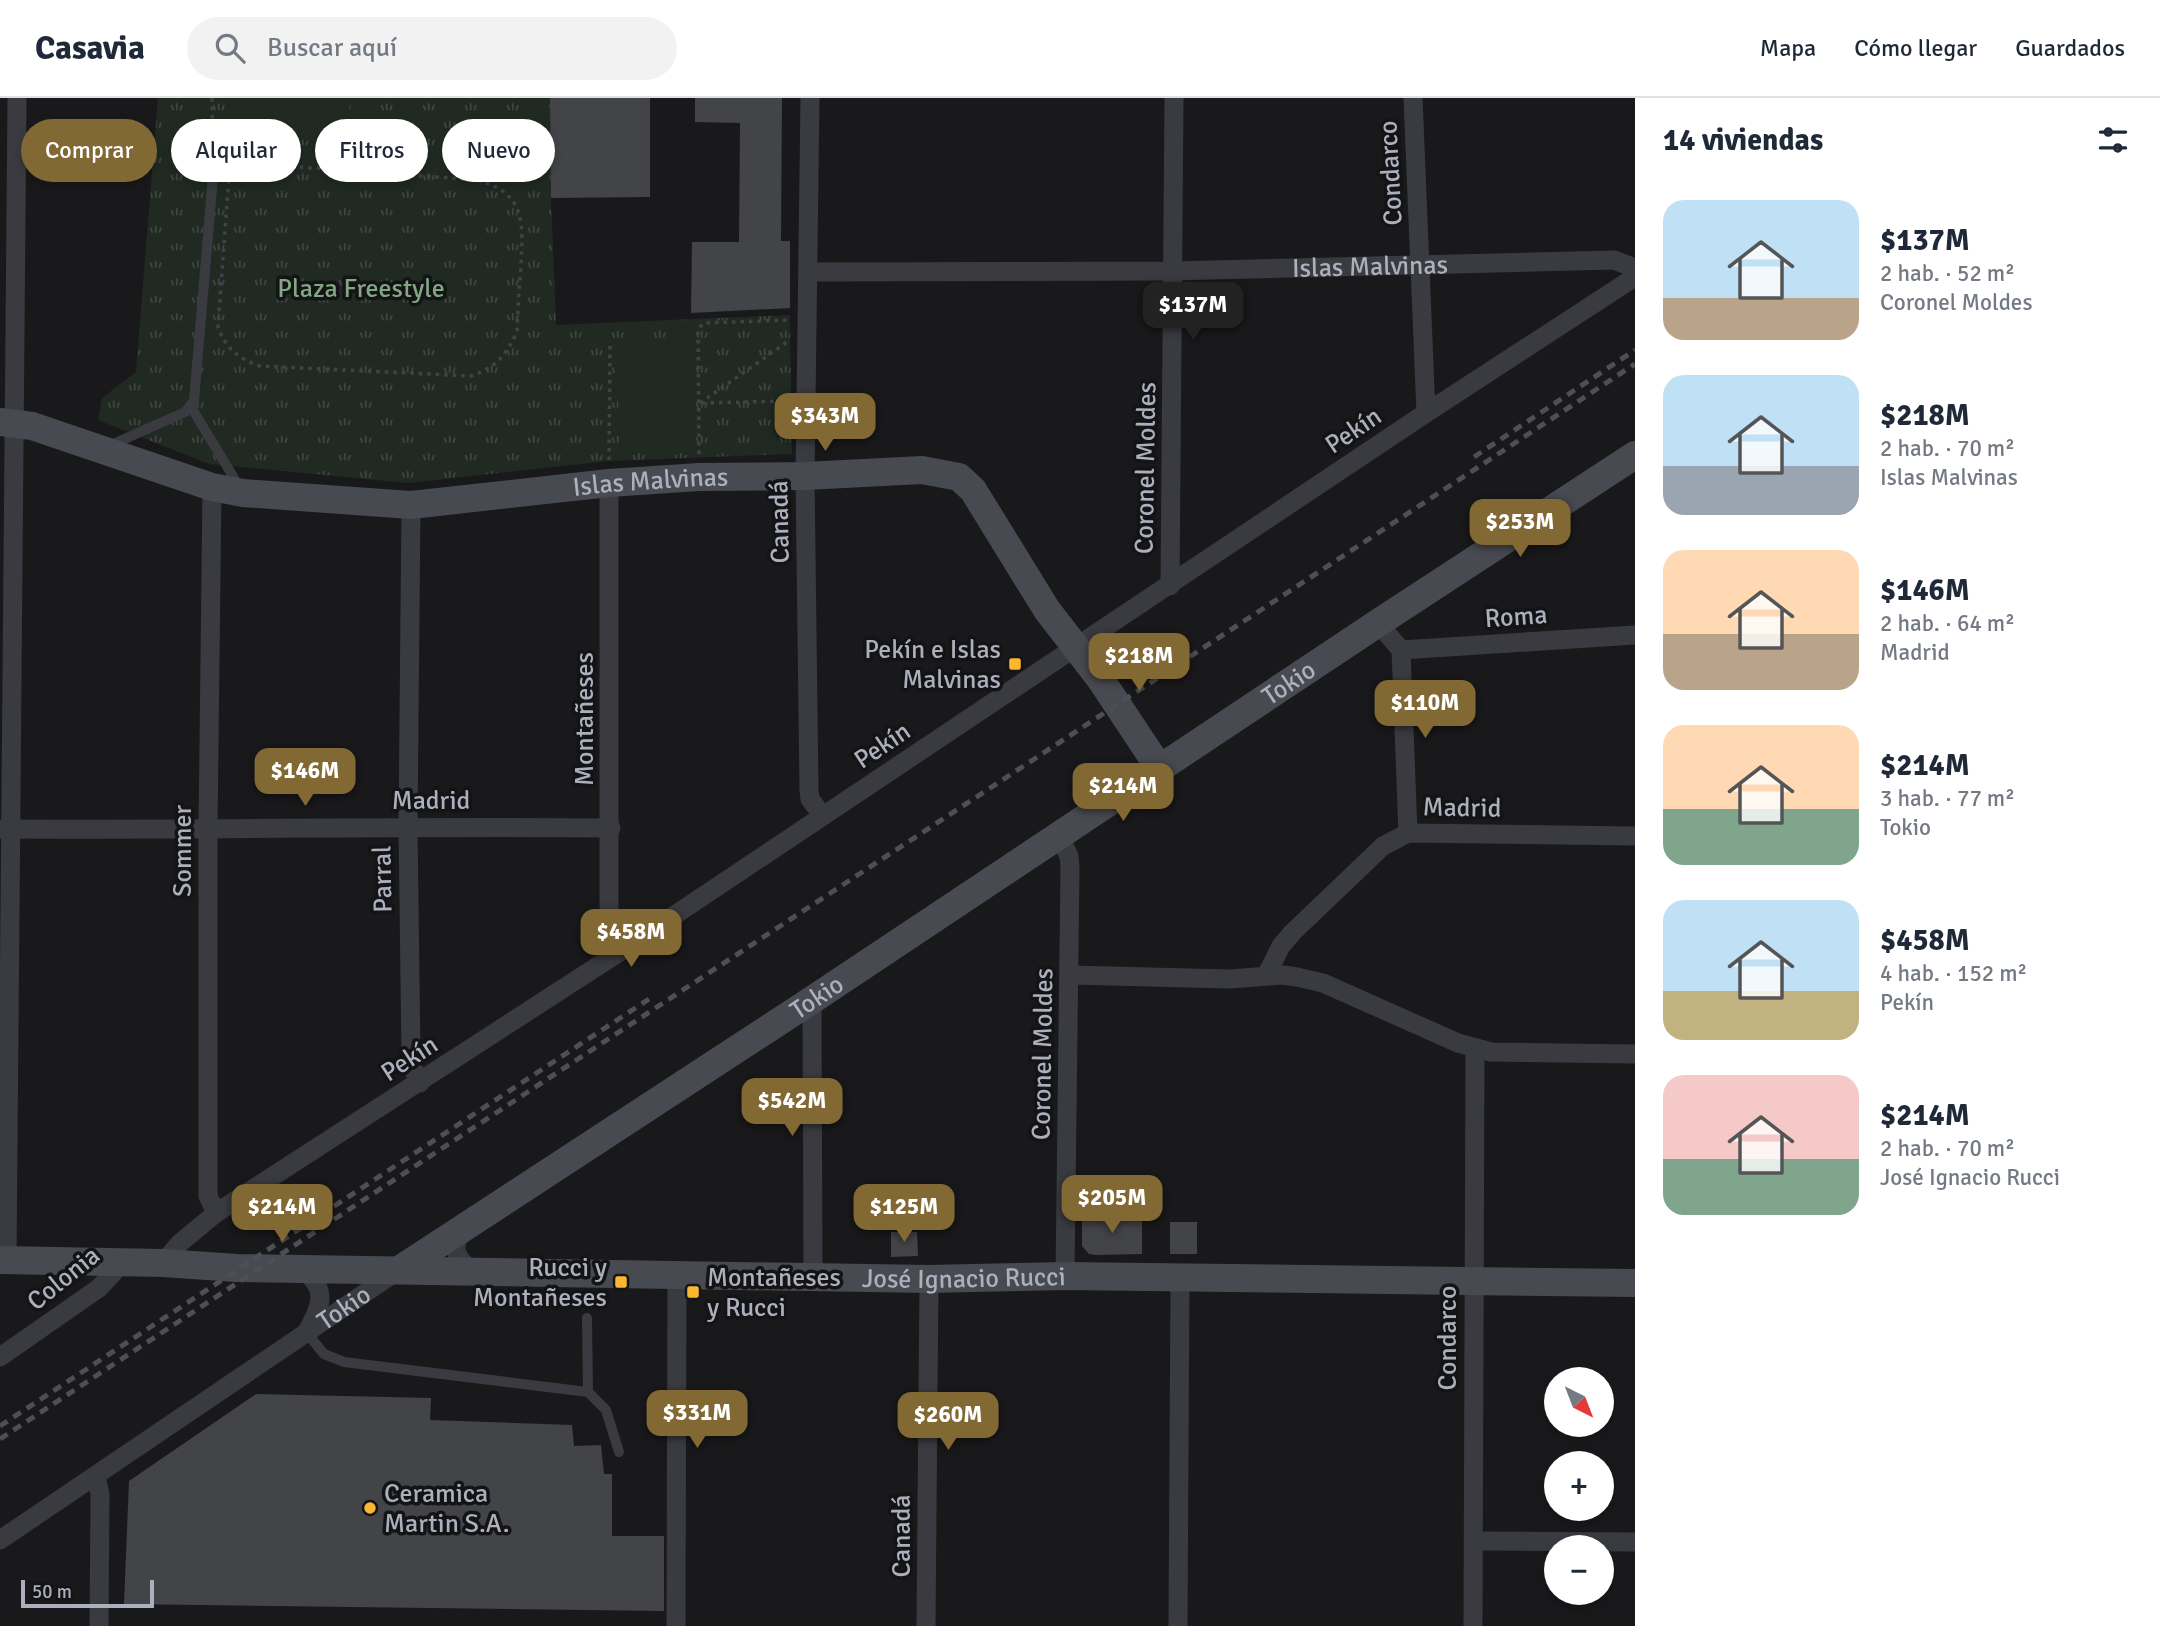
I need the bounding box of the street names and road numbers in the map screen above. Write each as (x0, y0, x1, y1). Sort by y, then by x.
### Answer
street label: Condarco (1372, 120, 1410, 226)
street label: Islas Malvinas (1292, 249, 1448, 285)
street label: Coronel Moldes (1128, 382, 1164, 554)
street label: Pekín (1319, 400, 1388, 461)
street label: Islas Malvinas (571, 462, 728, 504)
street label: Canadá (763, 480, 797, 564)
street label: Roma (1484, 599, 1548, 635)
street label: Montañeses (569, 652, 601, 786)
street label: Tokio (1256, 654, 1322, 713)
street label: Pekín (848, 715, 917, 776)
street label: Madrid (392, 785, 470, 817)
street label: Madrid (1422, 791, 1502, 825)
street label: Sommer (167, 805, 199, 897)
street label: Parral (366, 845, 400, 913)
street label: Tokio (784, 968, 850, 1027)
street label: Coronel Moldes (1025, 968, 1061, 1140)
street label: Pekín (375, 1029, 444, 1089)
street label: Colonia (21, 1240, 106, 1318)
street label: José Ignacio Rucci (862, 1261, 1066, 1296)
street label: Tokio (311, 1279, 377, 1338)
street label: Condarco (1432, 1286, 1464, 1390)
street label: Canadá (886, 1495, 918, 1577)

